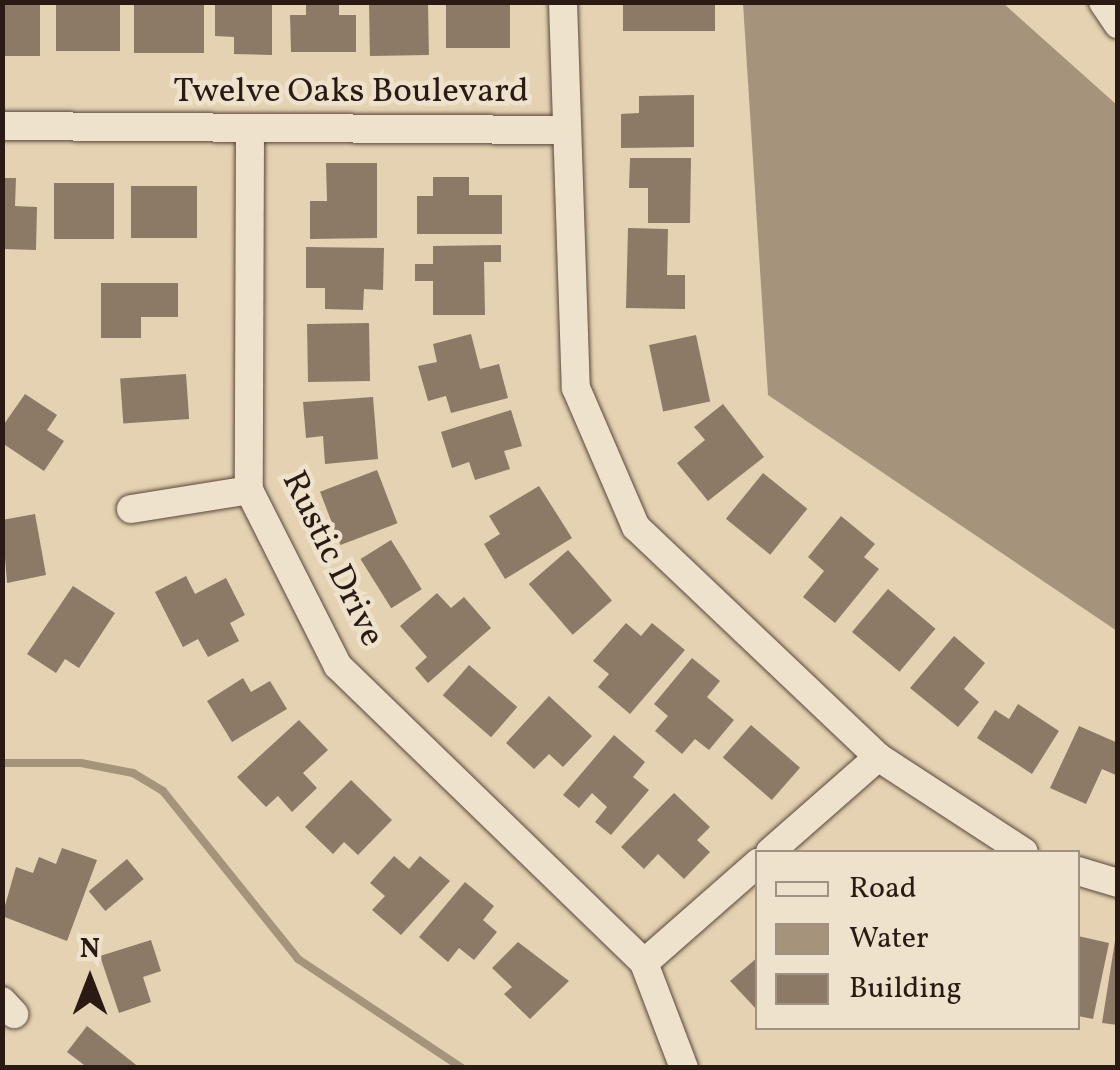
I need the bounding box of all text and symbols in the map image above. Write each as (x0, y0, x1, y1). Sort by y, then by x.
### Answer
street label: Twelve Oaks Boulevard (173, 71, 529, 113)
street label: Rustic Drive (272, 465, 392, 653)
legend (755, 850, 1080, 1030)
text: Road (849, 868, 917, 910)
text: Water (849, 918, 929, 960)
north arrow (40, 930, 140, 1030)
text: N (80, 930, 100, 969)
text: Building (849, 968, 962, 1010)

